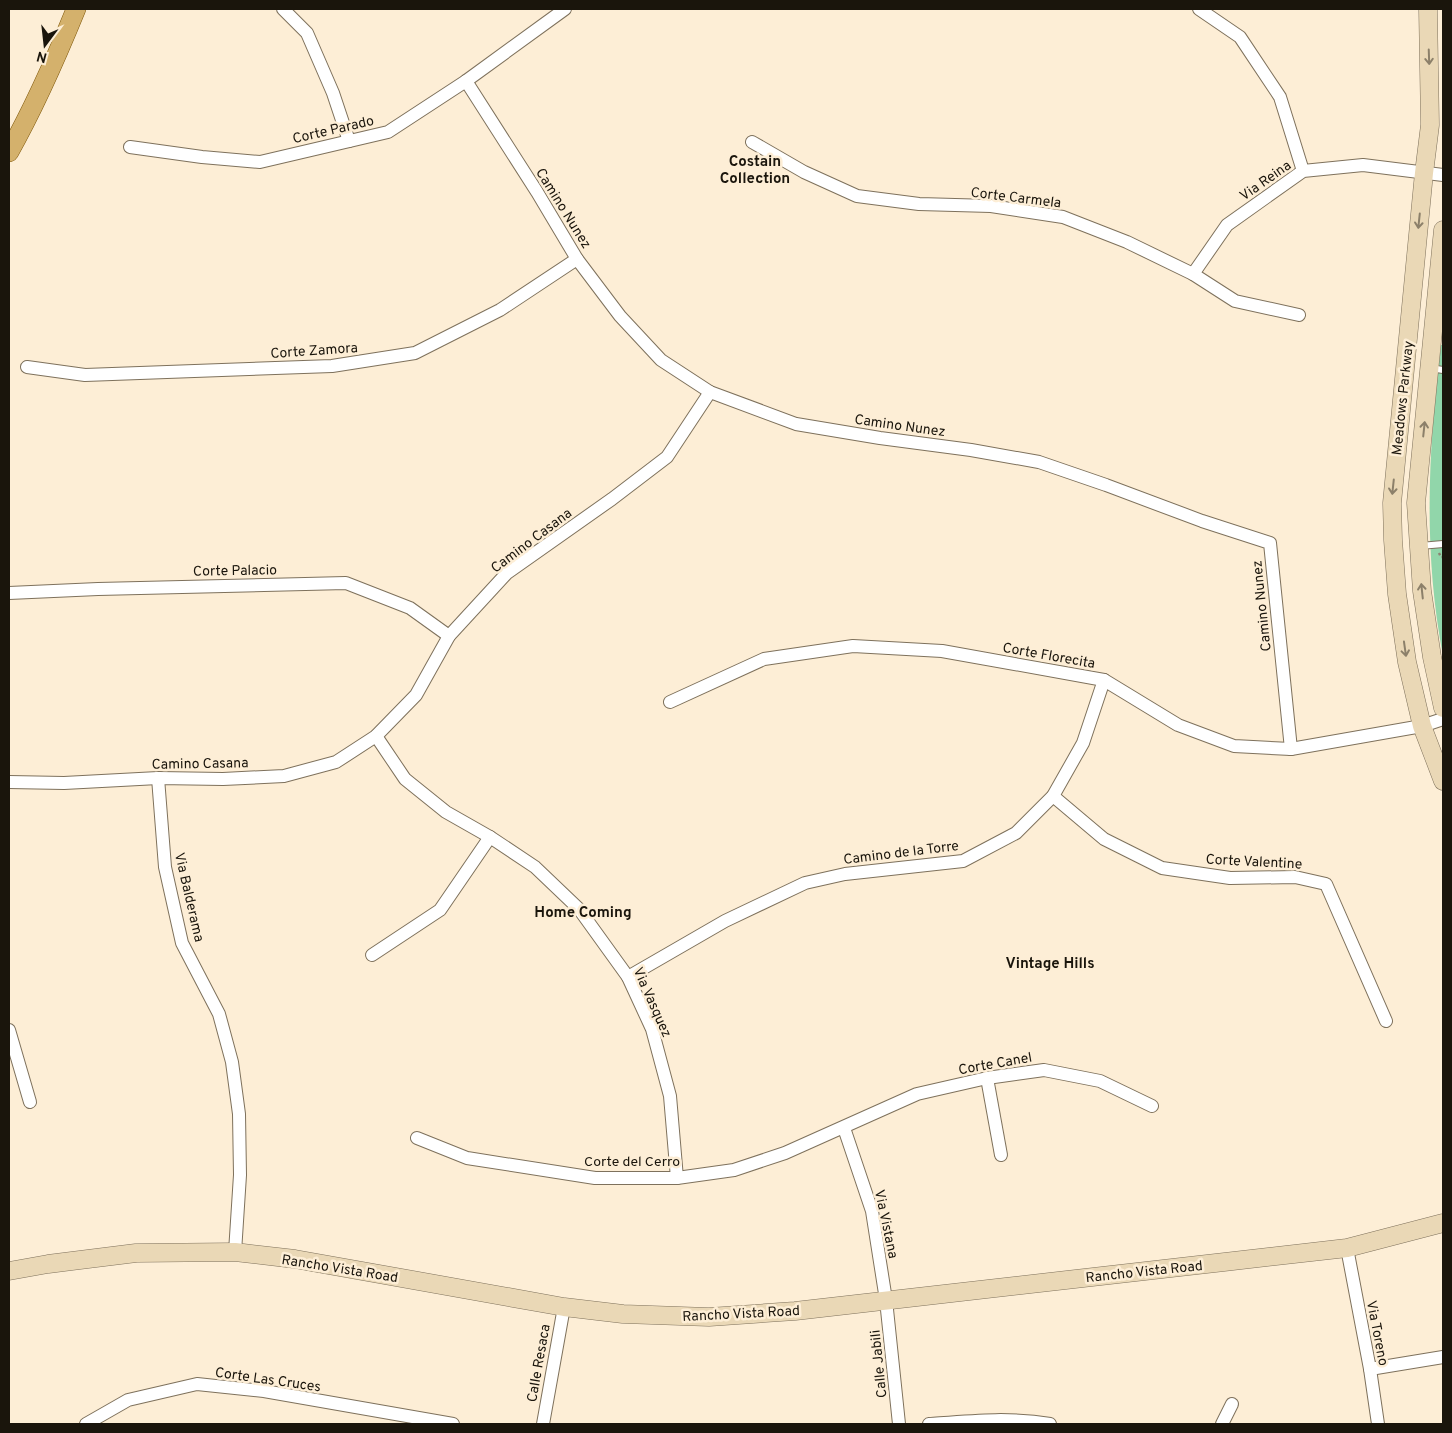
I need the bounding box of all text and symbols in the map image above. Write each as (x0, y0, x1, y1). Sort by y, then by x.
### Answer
north arrow (20, 20, 70, 70)
text: N (35, 47, 49, 66)
one-way arrow (1425, 49, 1434, 65)
street label: Corte Parado (291, 113, 376, 148)
district label: Costain Collection (720, 153, 790, 189)
street label: Via Reina (1237, 157, 1295, 205)
street label: Camino Nunez (531, 165, 594, 252)
street label: Corte Carmela (970, 184, 1062, 212)
one-way arrow (1414, 213, 1424, 229)
street label: Corte Zamora (270, 340, 358, 363)
street label: Meadows Parkway (1389, 340, 1418, 456)
street label: Camino Nunez (853, 412, 946, 441)
one-way arrow (1419, 421, 1429, 437)
one-way arrow (1388, 479, 1398, 495)
street label: Camino Casana (488, 505, 576, 577)
street label: Camino Nunez (1249, 559, 1276, 652)
street label: Corte Palacio (193, 562, 277, 581)
one-way arrow (1417, 583, 1427, 599)
street label: Corte Florecita (1001, 640, 1096, 673)
one-way arrow (1401, 641, 1411, 657)
street label: Camino Casana (151, 755, 249, 774)
street label: Camino de la Torre (842, 838, 960, 869)
street label: Via Balderama (170, 851, 207, 944)
street label: Corte Valentine (1205, 851, 1303, 874)
district label: Home Coming (534, 904, 632, 923)
district label: Vintage Hills (1005, 955, 1095, 974)
street label: Via Vasquez (629, 965, 675, 1040)
street label: Corte Canel (957, 1050, 1033, 1079)
street label: Corte del Cerro (584, 1154, 680, 1171)
street label: Via Vistana (870, 1188, 901, 1260)
street label: Rancho Vista Road (280, 1252, 399, 1287)
street label: Rancho Vista Road (1085, 1258, 1204, 1287)
street label: Via Toreno (1362, 1299, 1391, 1368)
street label: Rancho Vista Road (682, 1303, 800, 1326)
street label: Calle Resaca (524, 1323, 555, 1404)
street label: Calle Jabili (867, 1329, 892, 1399)
street label: Corte Las Cruces (214, 1365, 322, 1396)

